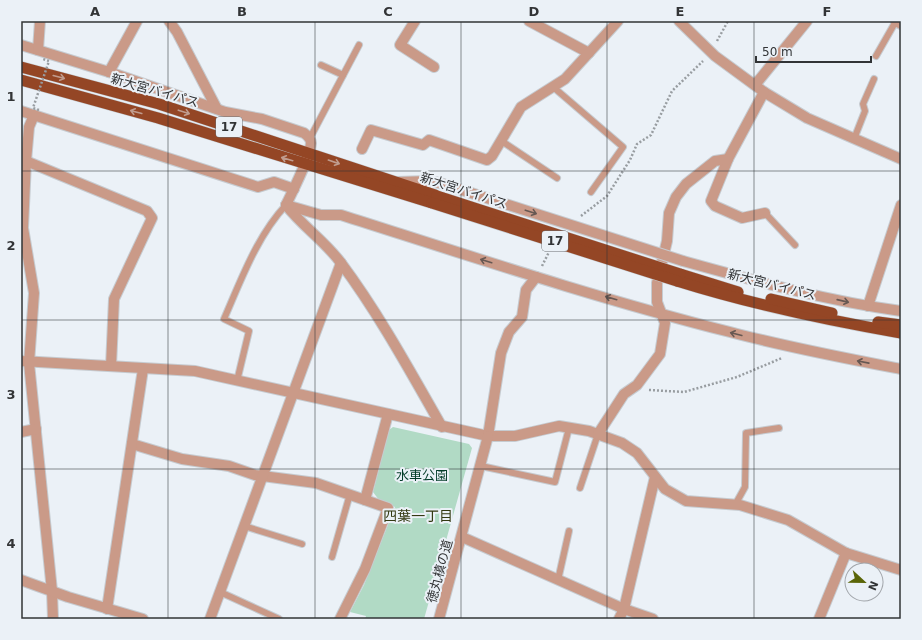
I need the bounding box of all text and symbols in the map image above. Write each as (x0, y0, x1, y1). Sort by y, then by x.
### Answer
text: A (90, 4, 100, 19)
text: B (237, 4, 247, 19)
text: C (383, 4, 393, 19)
text: D (529, 4, 540, 19)
text: E (676, 4, 684, 19)
text: F (823, 4, 831, 19)
scale bar (756, 38, 871, 64)
text: 50 m (762, 45, 793, 59)
street label: 新大宮バイパス (109, 71, 201, 110)
one-way arrow (52, 74, 65, 81)
text: 1 (6, 89, 16, 104)
one-way arrow (130, 108, 143, 115)
one-way arrow (177, 109, 189, 117)
road number: 17 (216, 117, 242, 137)
one-way arrow (281, 155, 294, 162)
one-way arrow (327, 159, 340, 166)
street label: 新大宮バイパス (418, 169, 509, 212)
one-way arrow (524, 209, 537, 216)
road number: 17 (542, 231, 568, 251)
text: 2 (6, 238, 16, 253)
one-way arrow (480, 257, 493, 264)
street label: 新大宮バイパス (726, 266, 818, 303)
one-way arrow (604, 294, 617, 301)
one-way arrow (836, 297, 849, 305)
one-way arrow (730, 329, 743, 337)
one-way arrow (857, 357, 870, 365)
text: 3 (6, 387, 16, 402)
park label: 水車公園 (396, 468, 448, 483)
district label: 四葉一丁目 (383, 508, 453, 524)
text: 4 (6, 536, 16, 551)
street label: 徳丸槙の道 (424, 538, 455, 604)
north arrow (844, 562, 884, 602)
text: N (865, 579, 881, 592)

